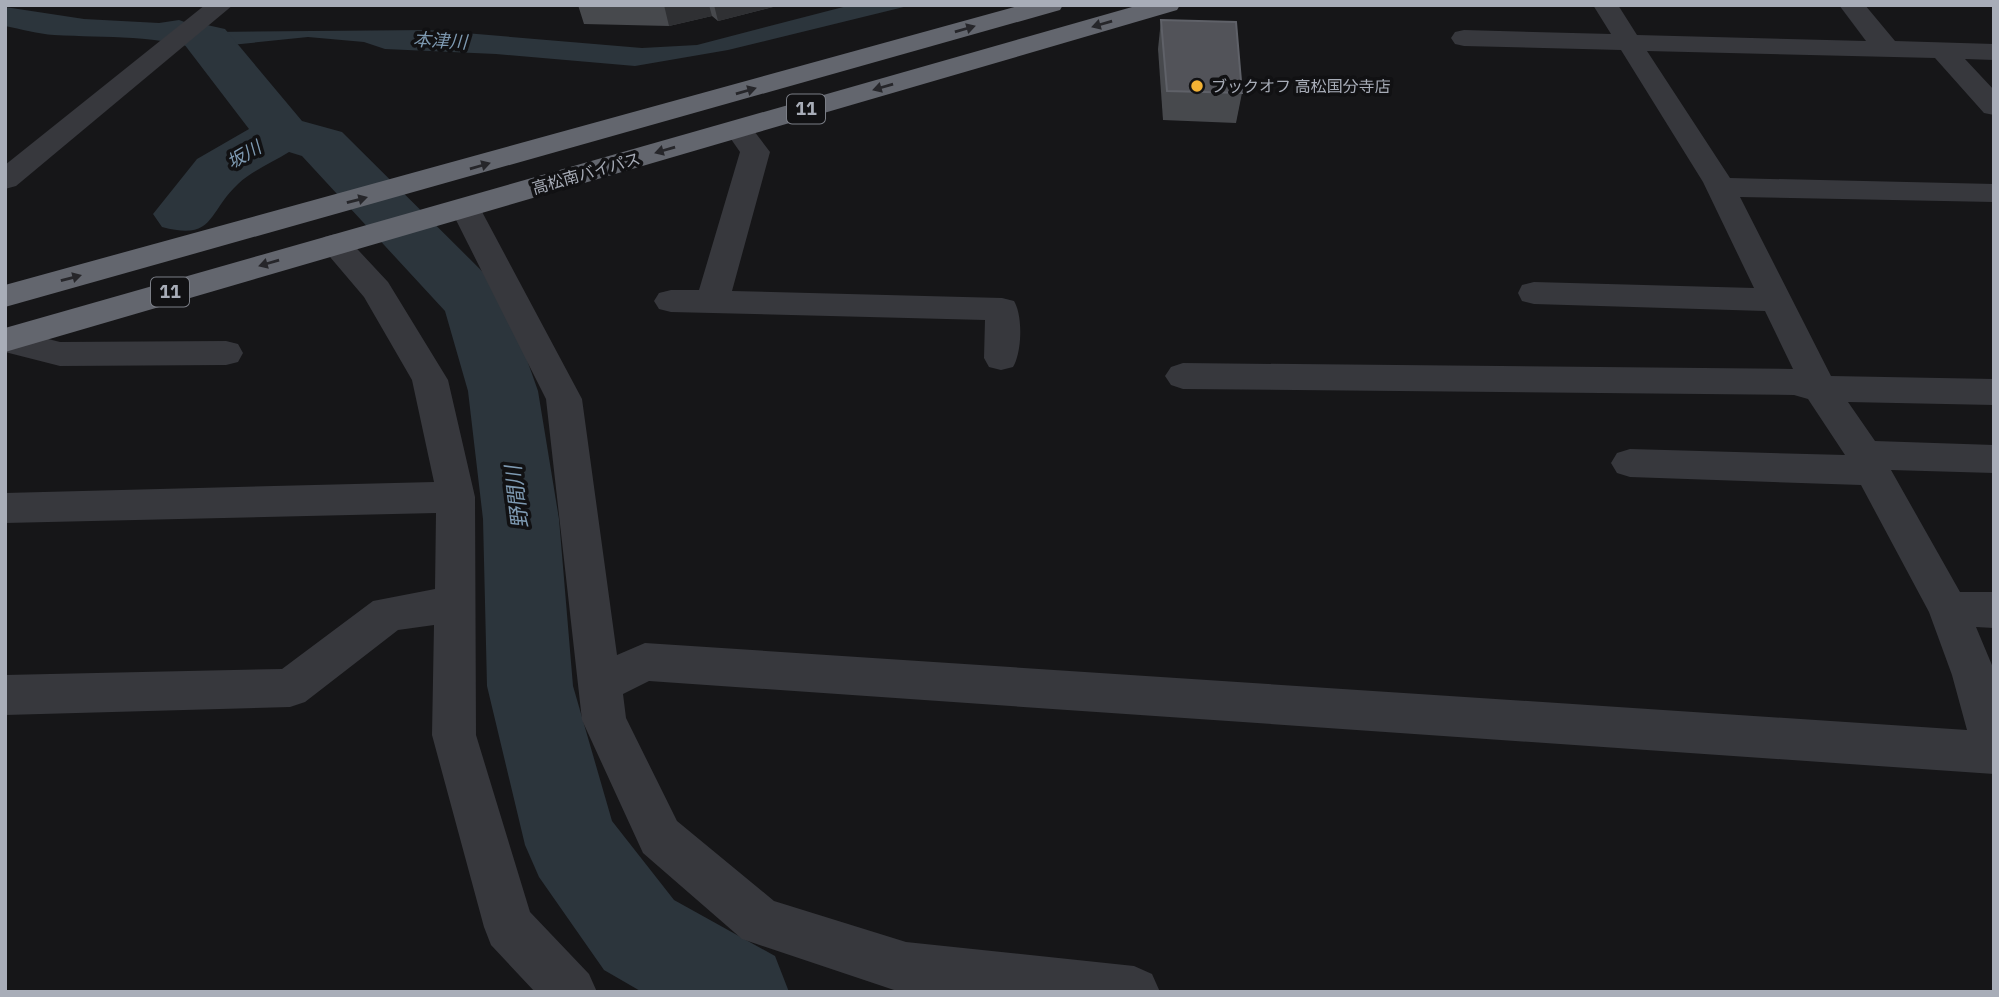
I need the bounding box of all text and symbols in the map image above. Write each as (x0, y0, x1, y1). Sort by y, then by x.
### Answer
one-way arrow (1091, 19, 1113, 30)
one-way arrow (955, 24, 976, 34)
water label: 本津川 (412, 28, 470, 54)
place label: ブックオフ 高松国分寺店 (1211, 76, 1391, 96)
marker: ブックオフ 高松国分寺店 (1189, 78, 1205, 94)
one-way arrow (872, 82, 894, 93)
one-way arrow (735, 85, 757, 96)
road number: 11 (787, 94, 825, 124)
water label: 坂川 (222, 135, 267, 174)
one-way arrow (654, 145, 676, 156)
street label: 高松南バイパス (530, 148, 642, 198)
one-way arrow (470, 160, 491, 170)
one-way arrow (346, 194, 368, 205)
one-way arrow (259, 259, 280, 269)
one-way arrow (61, 272, 82, 282)
road number: 11 (151, 278, 189, 306)
water label: 野間川 (498, 462, 534, 530)

